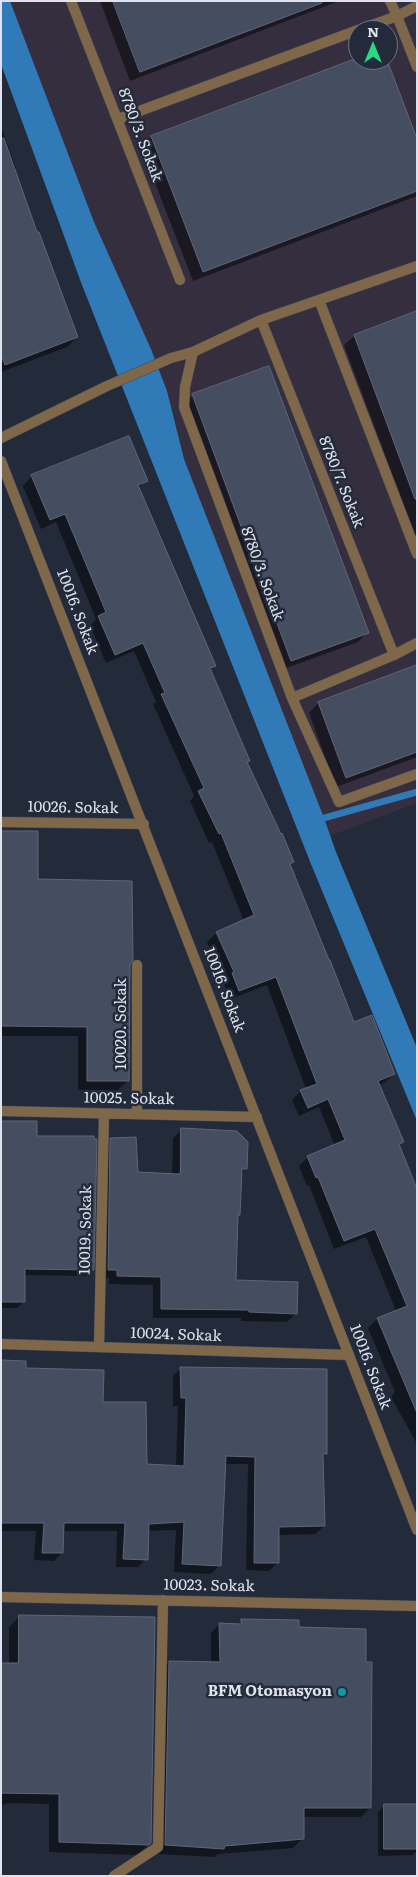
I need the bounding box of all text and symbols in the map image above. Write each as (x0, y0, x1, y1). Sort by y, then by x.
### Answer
north arrow (348, 20, 398, 70)
text: N (367, 21, 379, 41)
street label: 8780/3. Sokak (114, 86, 166, 184)
street label: 8780/7. Sokak (314, 434, 368, 530)
street label: 8780/3. Sokak (237, 525, 287, 623)
street label: 10016. Sokak (53, 567, 101, 657)
street label: 10026. Sokak (27, 798, 119, 818)
street label: 10016. Sokak (200, 945, 248, 1035)
street label: 10020. Sokak (113, 978, 131, 1070)
street label: 10025. Sokak (84, 1089, 174, 1109)
street label: 10019. Sokak (76, 1185, 96, 1275)
street label: 10016. Sokak (346, 1322, 394, 1412)
street label: 10024. Sokak (130, 1324, 222, 1346)
street label: 10023. Sokak (163, 1576, 255, 1596)
place label: BFM Otomasyon (208, 1683, 332, 1701)
marker: BFM Otomasyon (336, 1686, 348, 1698)

